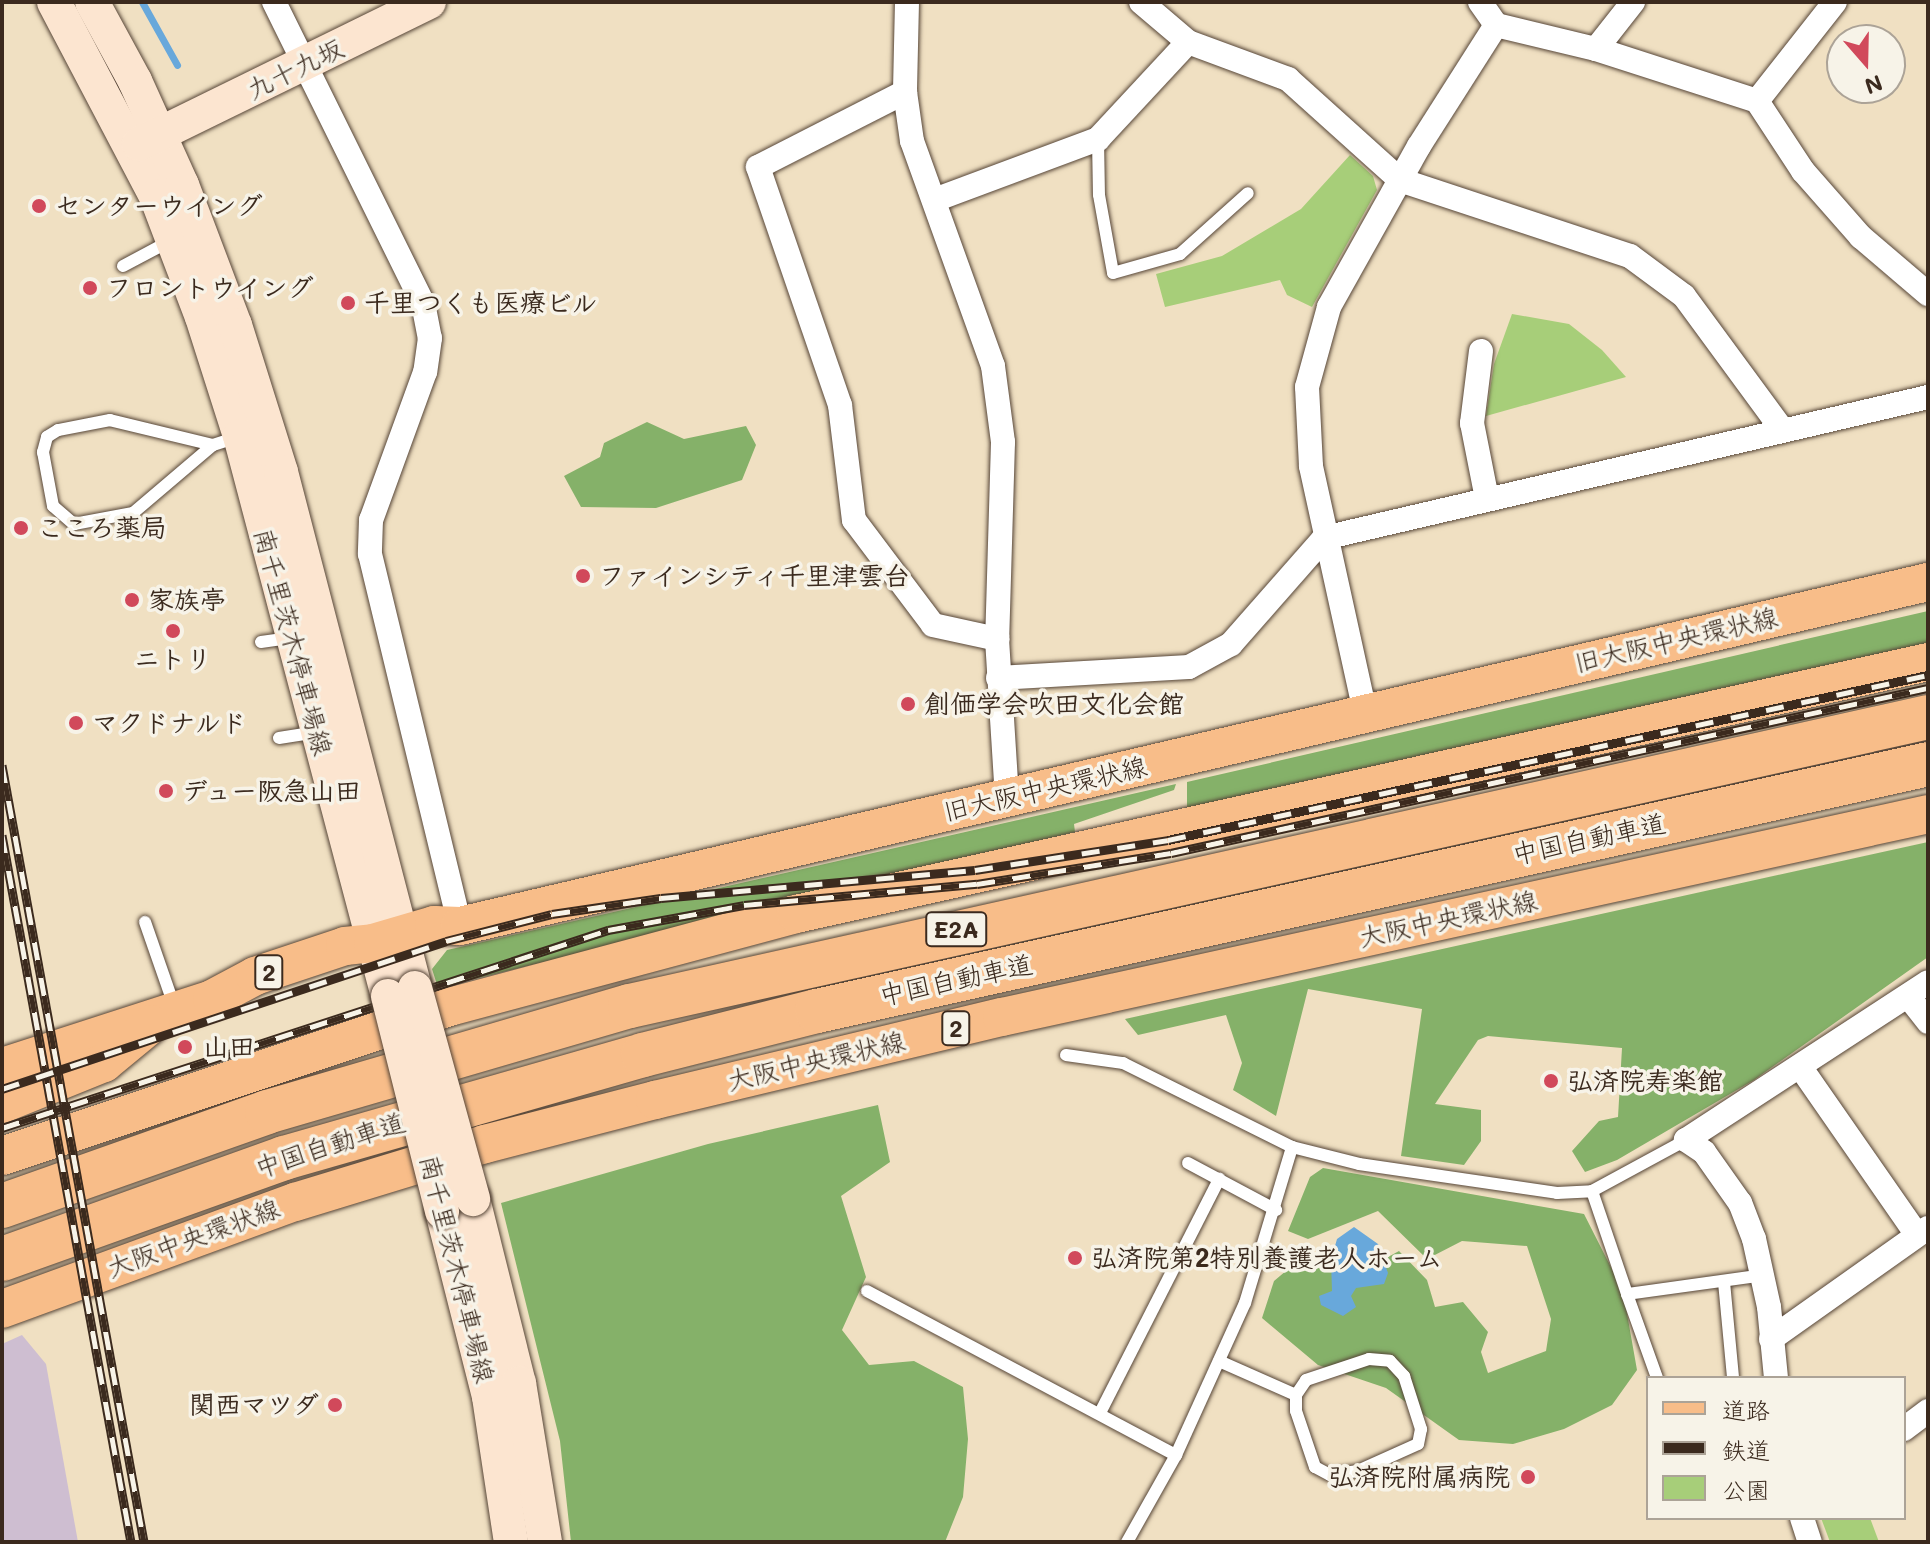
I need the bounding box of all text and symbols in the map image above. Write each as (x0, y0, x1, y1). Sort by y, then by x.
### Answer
north arrow (1826, 24, 1906, 104)
street label: 九十九坂 (241, 32, 349, 106)
text: N (1861, 69, 1887, 102)
place label: センターウイング (55, 190, 263, 222)
marker: センターウイング (30, 197, 48, 215)
place label: フロントウイング (106, 272, 314, 304)
marker: フロントウイング (81, 279, 99, 297)
place label: 千里つくも医療ビル (364, 287, 598, 319)
marker: 千里つくも医療ビル (339, 294, 357, 312)
place label: こころ薬局 (37, 512, 167, 544)
marker: こころ薬局 (12, 519, 30, 537)
street label: 南千里茨木停車場線 (248, 525, 338, 759)
place label: ファインシティ千里津雲台 (599, 560, 911, 592)
marker: ファインシティ千里津雲台 (574, 567, 592, 585)
place label: 家族亭 (148, 584, 226, 616)
marker: 家族亭 (123, 591, 141, 609)
street label: 旧大阪中央環状線 (1571, 601, 1781, 679)
marker: ニトリ (164, 622, 182, 640)
place label: ニトリ (134, 643, 212, 675)
place label: 創価学会吹田文化会館 (924, 688, 1184, 720)
marker: 創価学会吹田文化会館 (899, 695, 917, 713)
place label: マクドナルド (92, 707, 248, 739)
marker: マクドナルド (67, 714, 85, 732)
street label: 旧大阪中央環状線 (940, 750, 1150, 828)
place label: デュー阪急山田 (182, 775, 363, 807)
marker: デュー阪急山田 (157, 782, 175, 800)
street label: 中国自動車道 (1509, 808, 1669, 870)
street label: 大阪中央環状線 (1356, 885, 1540, 953)
road number: E2A (924, 909, 988, 949)
street label: 中国自動車道 (876, 949, 1036, 1011)
road number: 2 (253, 952, 285, 992)
road number: 2 (940, 1008, 972, 1048)
street label: 大阪中央環状線 (724, 1025, 908, 1097)
place label: 山田 (203, 1031, 255, 1063)
marker: 山田 (174, 1036, 196, 1058)
place label: 弘済院寿楽館 (1567, 1065, 1723, 1097)
marker: 弘済院寿楽館 (1542, 1072, 1560, 1090)
street label: 中国自動車道 (251, 1106, 409, 1184)
street label: 南千里茨木停車場線 (414, 1152, 500, 1386)
street label: 大阪中央環状線 (102, 1192, 284, 1284)
place label: 弘済院第2特別養護老人ホーム (1091, 1242, 1444, 1274)
marker: 弘済院第2特別養護老人ホーム (1066, 1249, 1084, 1267)
legend (1646, 1376, 1906, 1520)
place label: 関西マツダ (189, 1389, 319, 1421)
text: 道路 (1722, 1394, 1770, 1425)
marker: 関西マツダ (326, 1396, 344, 1414)
text: 鉄道 (1722, 1434, 1770, 1465)
place label: 弘済院附属病院 (1328, 1461, 1510, 1493)
marker: 弘済院附属病院 (1517, 1466, 1539, 1488)
text: 公園 (1722, 1474, 1770, 1505)

